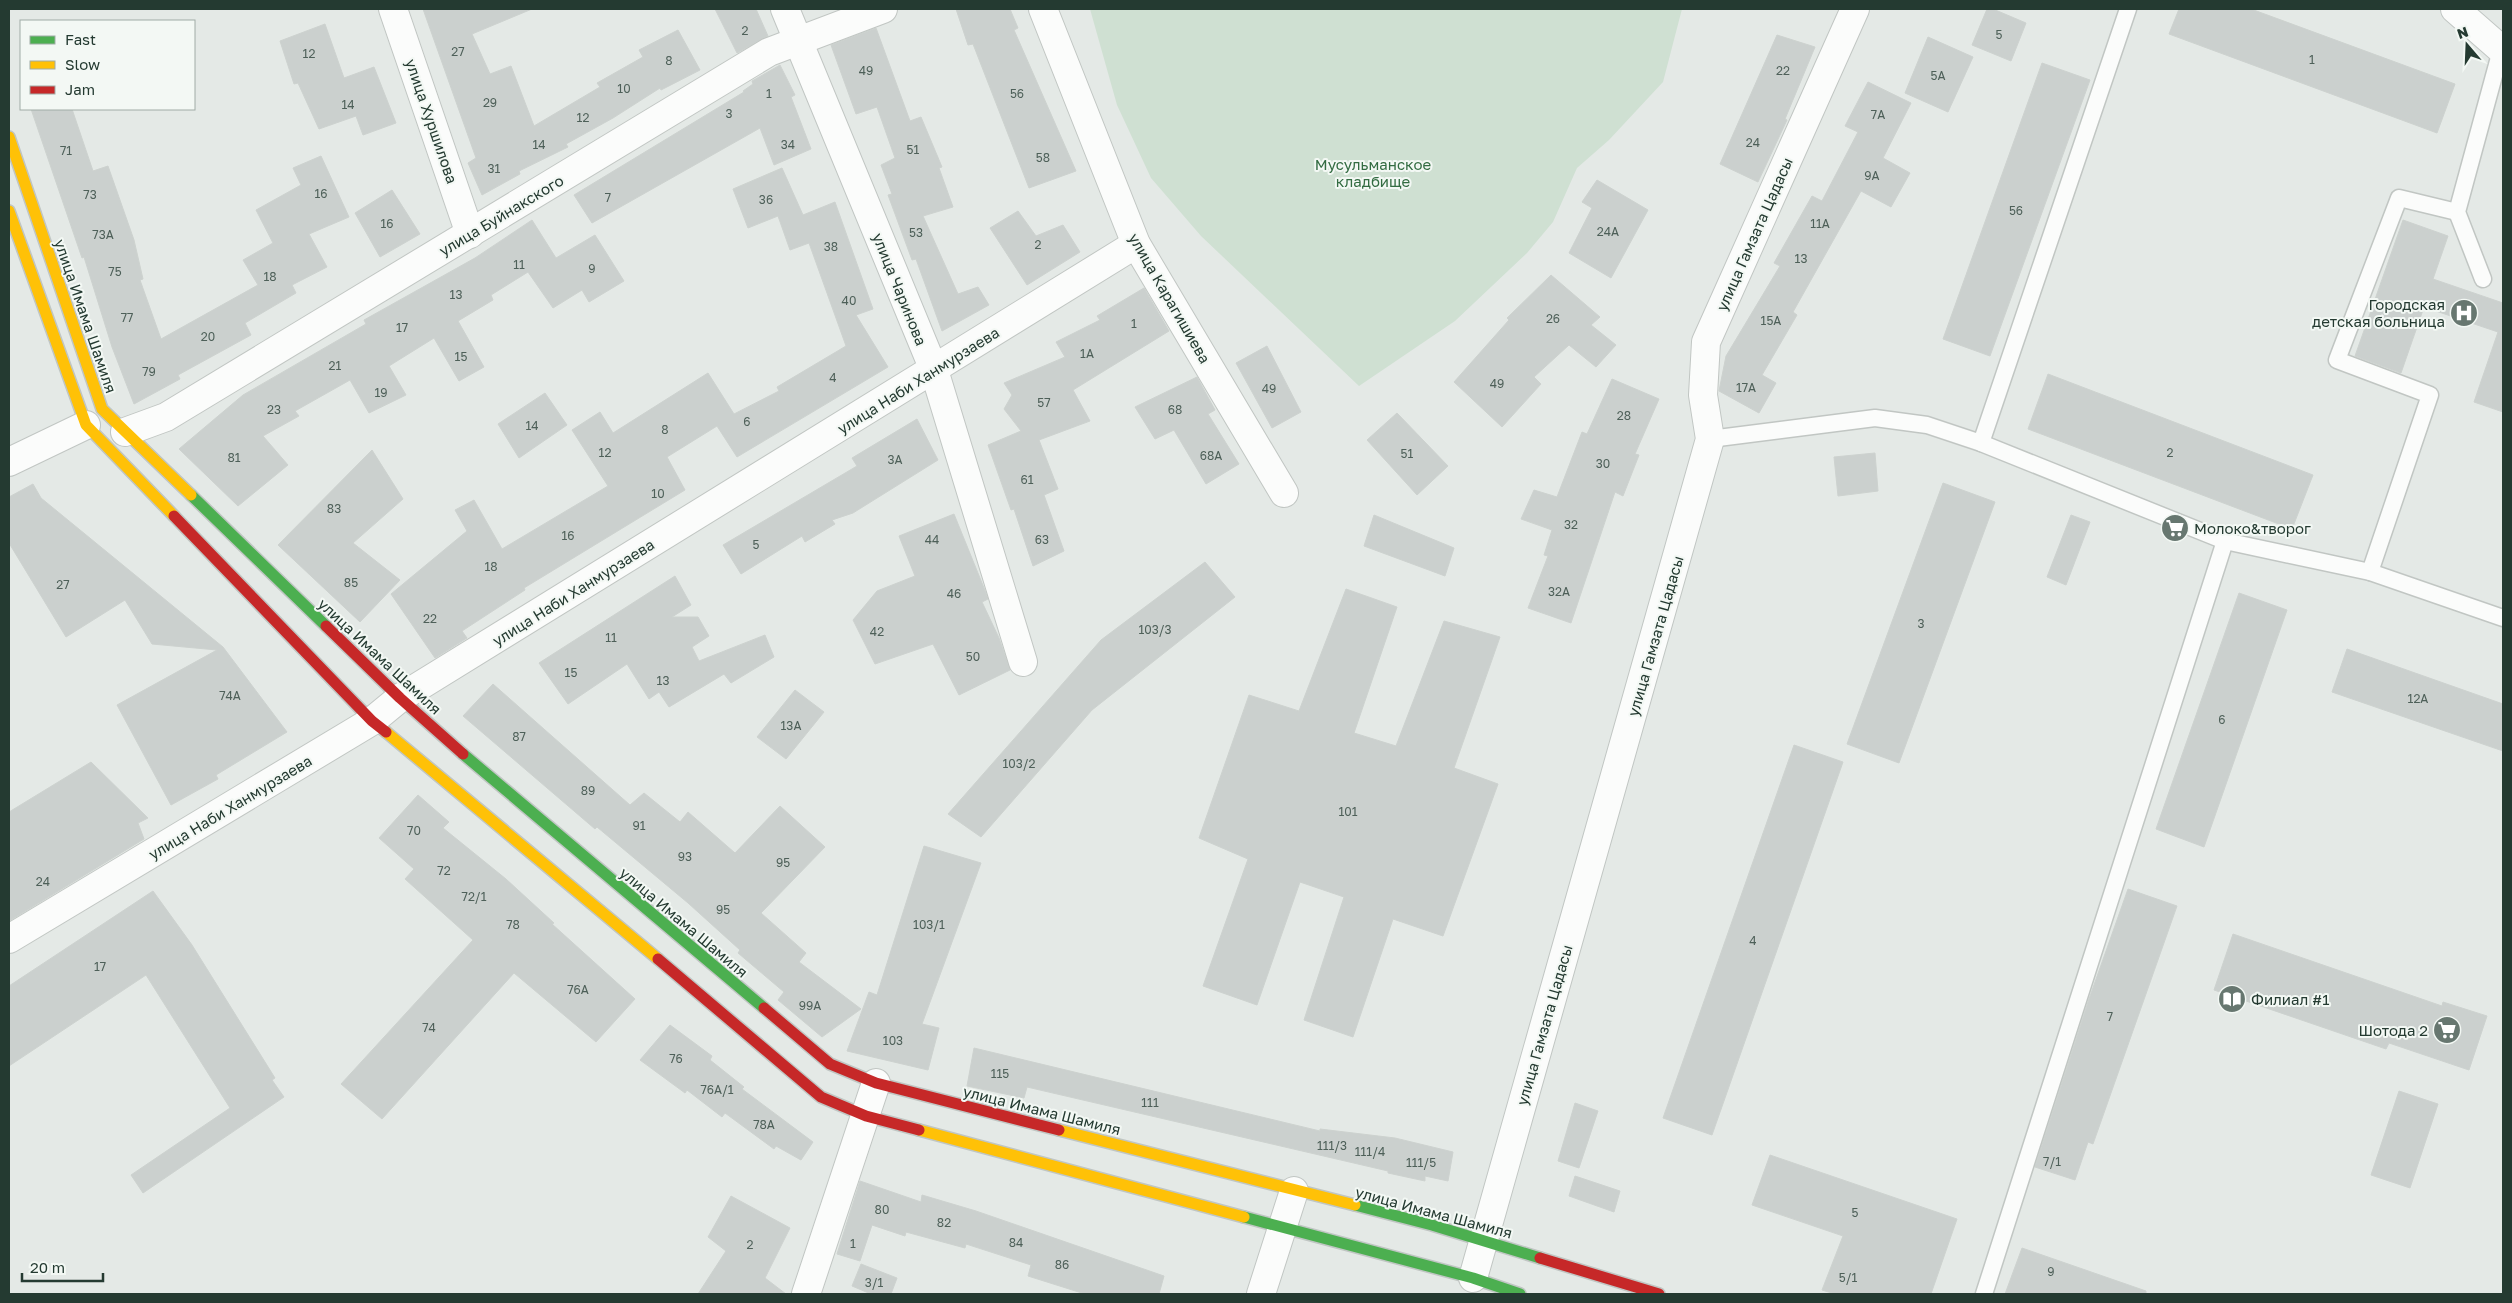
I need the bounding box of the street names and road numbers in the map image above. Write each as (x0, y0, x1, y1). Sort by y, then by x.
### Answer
street label: улица Хуршилова (402, 56, 462, 186)
street label: улица Гамзата Цадасы (1712, 154, 1796, 314)
street label: улица Буйнакского (436, 171, 566, 259)
street label: улица Чаринова (869, 230, 931, 348)
street label: улица Карагишиева (1125, 230, 1215, 366)
street label: улица Имама Шамиля (51, 237, 121, 395)
street label: улица Наби Ханмурзаева (834, 323, 1002, 437)
street label: улица Наби Ханмурзаева (489, 535, 657, 649)
street label: улица Гамзата Цадасы (1623, 554, 1687, 718)
street label: улица Имама Шамиля (315, 594, 445, 718)
street label: улица Наби Ханмурзаева (145, 751, 315, 863)
street label: улица Имама Шамиля (616, 863, 752, 981)
street label: улица Гамзата Цадасы (1512, 943, 1576, 1107)
street label: улица Имама Шамиля (961, 1082, 1123, 1138)
street label: улица Имама Шамиля (1354, 1182, 1514, 1242)

